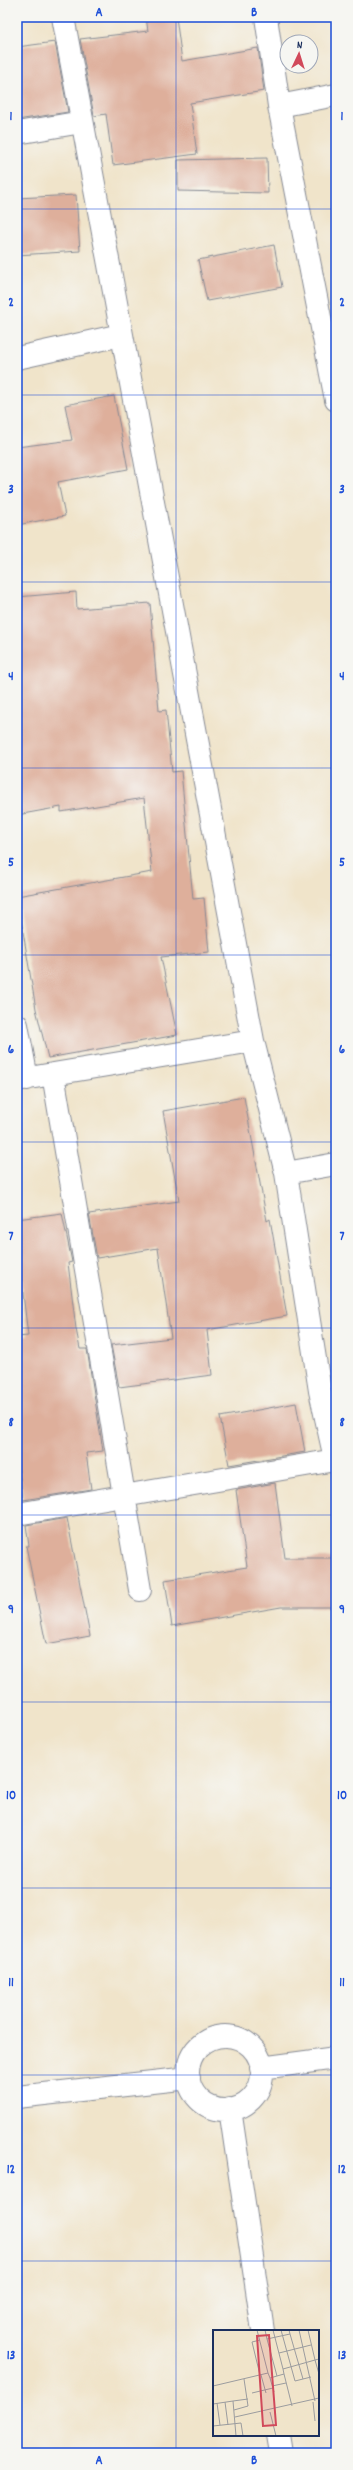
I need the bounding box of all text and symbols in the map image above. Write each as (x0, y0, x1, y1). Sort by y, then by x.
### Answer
text: A (95, 4, 103, 23)
text: B (251, 4, 257, 23)
north arrow (279, 34, 319, 74)
text: N (296, 38, 303, 54)
text: 1 (10, 108, 13, 127)
text: 1 (341, 108, 344, 127)
text: 2 (8, 294, 14, 313)
text: 2 (339, 294, 345, 313)
text: 3 (8, 481, 14, 500)
text: 3 (339, 481, 345, 500)
text: 4 (8, 668, 14, 687)
text: 4 (339, 668, 345, 687)
text: 5 (8, 854, 14, 873)
text: 5 (339, 854, 345, 873)
text: 6 (8, 1041, 15, 1060)
text: 6 (339, 1041, 346, 1060)
text: 7 (9, 1228, 14, 1247)
text: 7 (340, 1228, 345, 1247)
text: 8 (8, 1414, 14, 1433)
text: 8 (339, 1414, 345, 1433)
text: 9 (8, 1601, 14, 1620)
text: 9 (339, 1601, 345, 1620)
text: 10 (6, 1787, 16, 1806)
text: 10 (337, 1787, 347, 1806)
text: 11 (8, 1974, 14, 1993)
text: 11 (339, 1974, 345, 1993)
text: 12 (7, 2161, 16, 2180)
text: 12 (338, 2161, 347, 2180)
inset map (213, 2330, 319, 2436)
text: 13 (7, 2347, 16, 2366)
text: 13 (338, 2347, 347, 2366)
text: A (95, 2452, 103, 2470)
text: B (251, 2452, 257, 2470)

